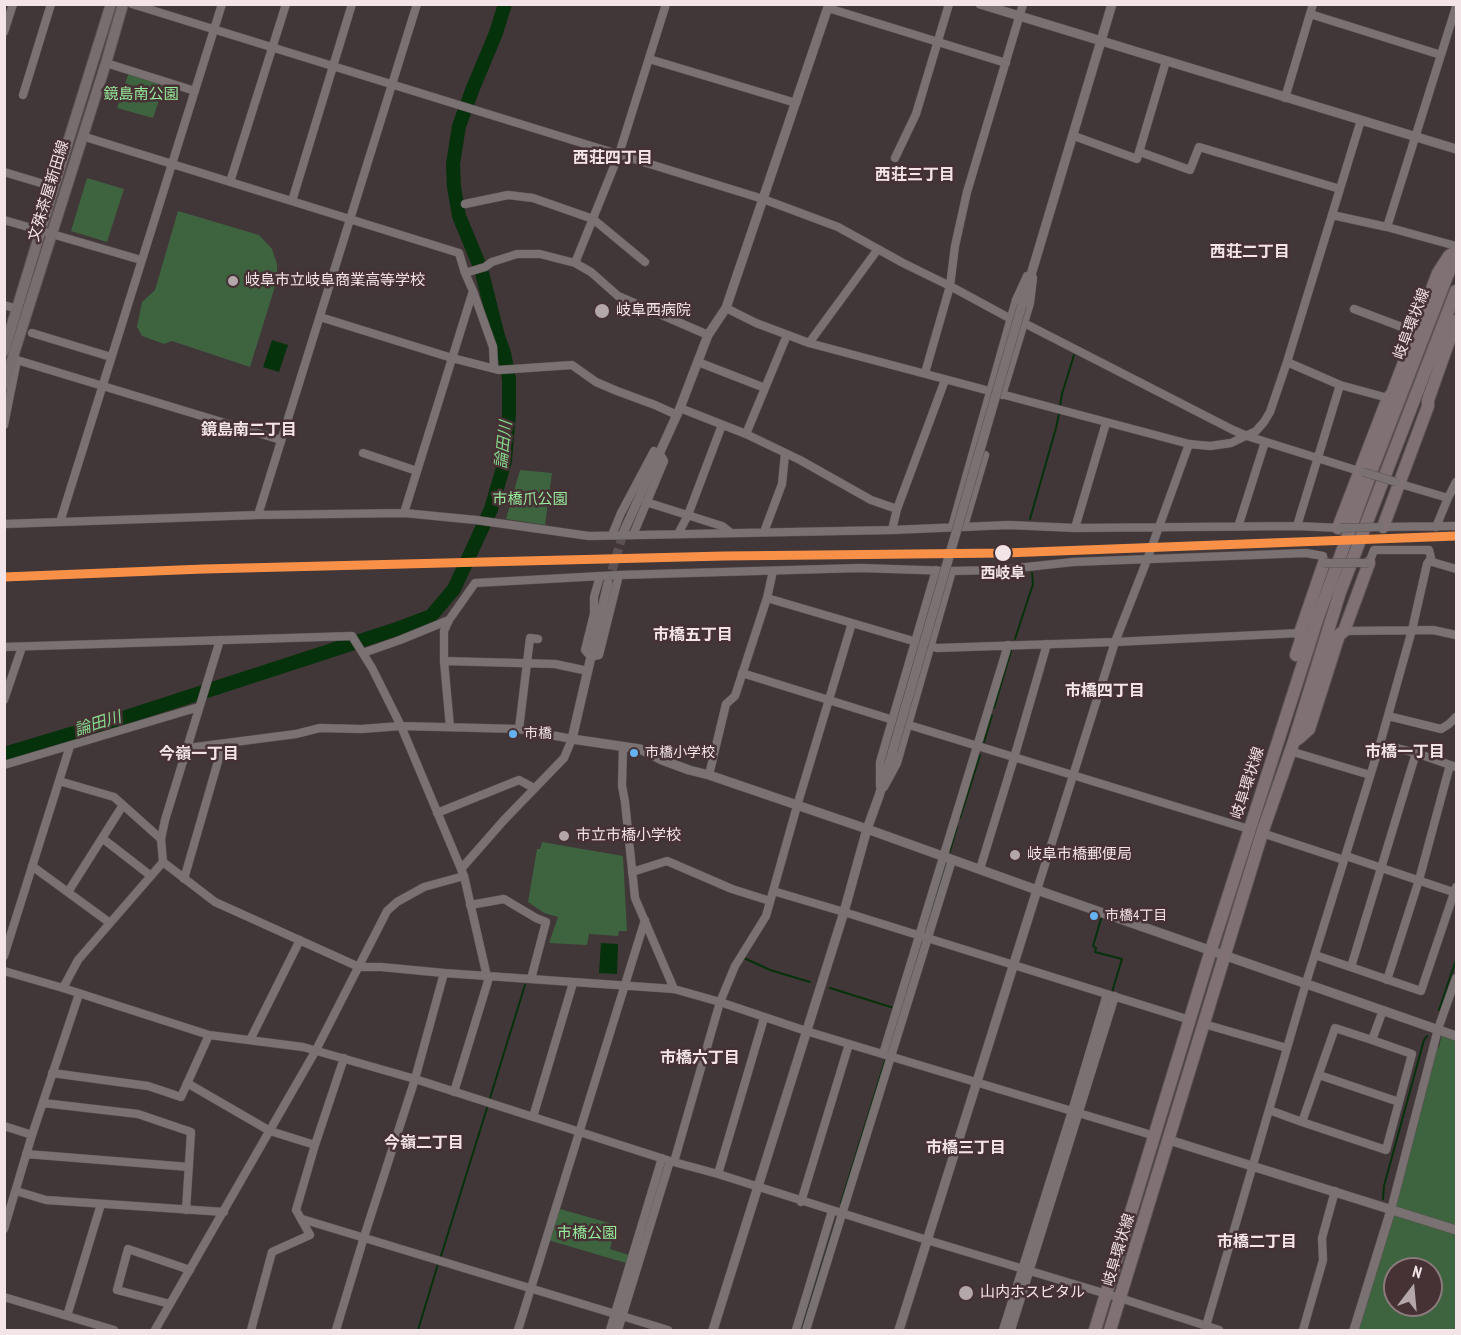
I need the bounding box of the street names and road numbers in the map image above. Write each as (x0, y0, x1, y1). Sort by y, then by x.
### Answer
street label: 文殊茶屋新田線 (25, 138, 73, 244)
street label: 岐阜環状線 (1390, 286, 1434, 362)
street label: 岐阜環状線 (1228, 745, 1268, 821)
street label: 岐阜環状線 (1099, 1212, 1139, 1288)

